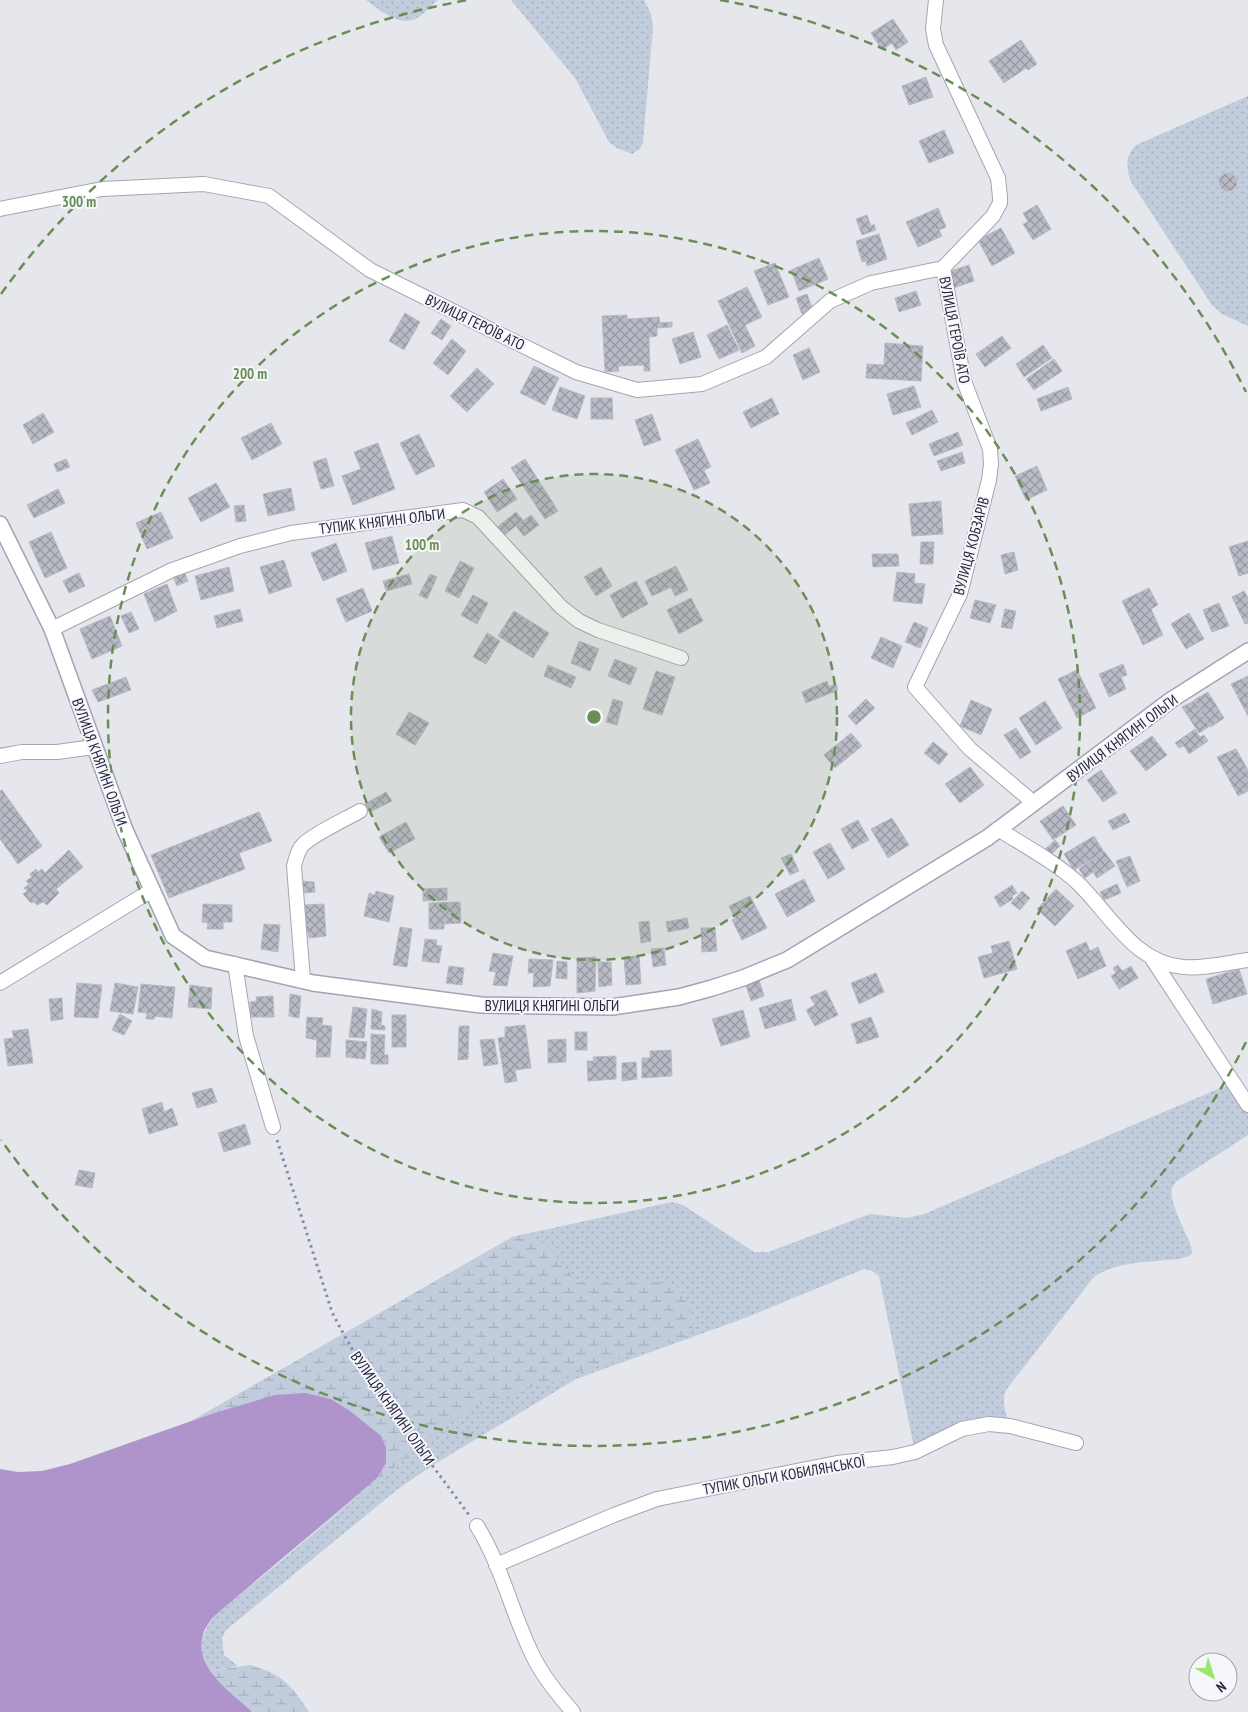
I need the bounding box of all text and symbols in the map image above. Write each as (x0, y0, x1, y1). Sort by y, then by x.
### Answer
text: 300 m (62, 192, 96, 211)
street label: ВУЛИЦЯ ГЕРОЇВ АТО (935, 275, 975, 385)
street label: ВУЛИЦЯ ГЕРОЇВ АТО (422, 290, 528, 354)
text: 200 m (233, 364, 267, 383)
street label: ВУЛИЦЯ КОБЗАРІВ (949, 495, 993, 597)
street label: ТУПИК КНЯГИНІ ОЛЬГИ (318, 504, 446, 538)
text: 100 m (405, 535, 439, 554)
street label: ВУЛИЦЯ КНЯГИНІ ОЛЬГИ (1063, 690, 1181, 786)
street label: ВУЛИЦЯ КНЯГИНІ ОЛЬГИ (68, 696, 132, 828)
centre of rings (585, 708, 603, 726)
street label: ВУЛИЦЯ КНЯГИНІ ОЛЬГИ (485, 996, 619, 1015)
street label: ВУЛИЦЯ КНЯГИНІ ОЛЬГИ (347, 1348, 439, 1468)
street label: ТУПИК ОЛЬГИ КОБИЛЯНСЬКОЇ (701, 1451, 867, 1499)
north arrow (1188, 1652, 1238, 1702)
text: N (1213, 1678, 1230, 1696)

